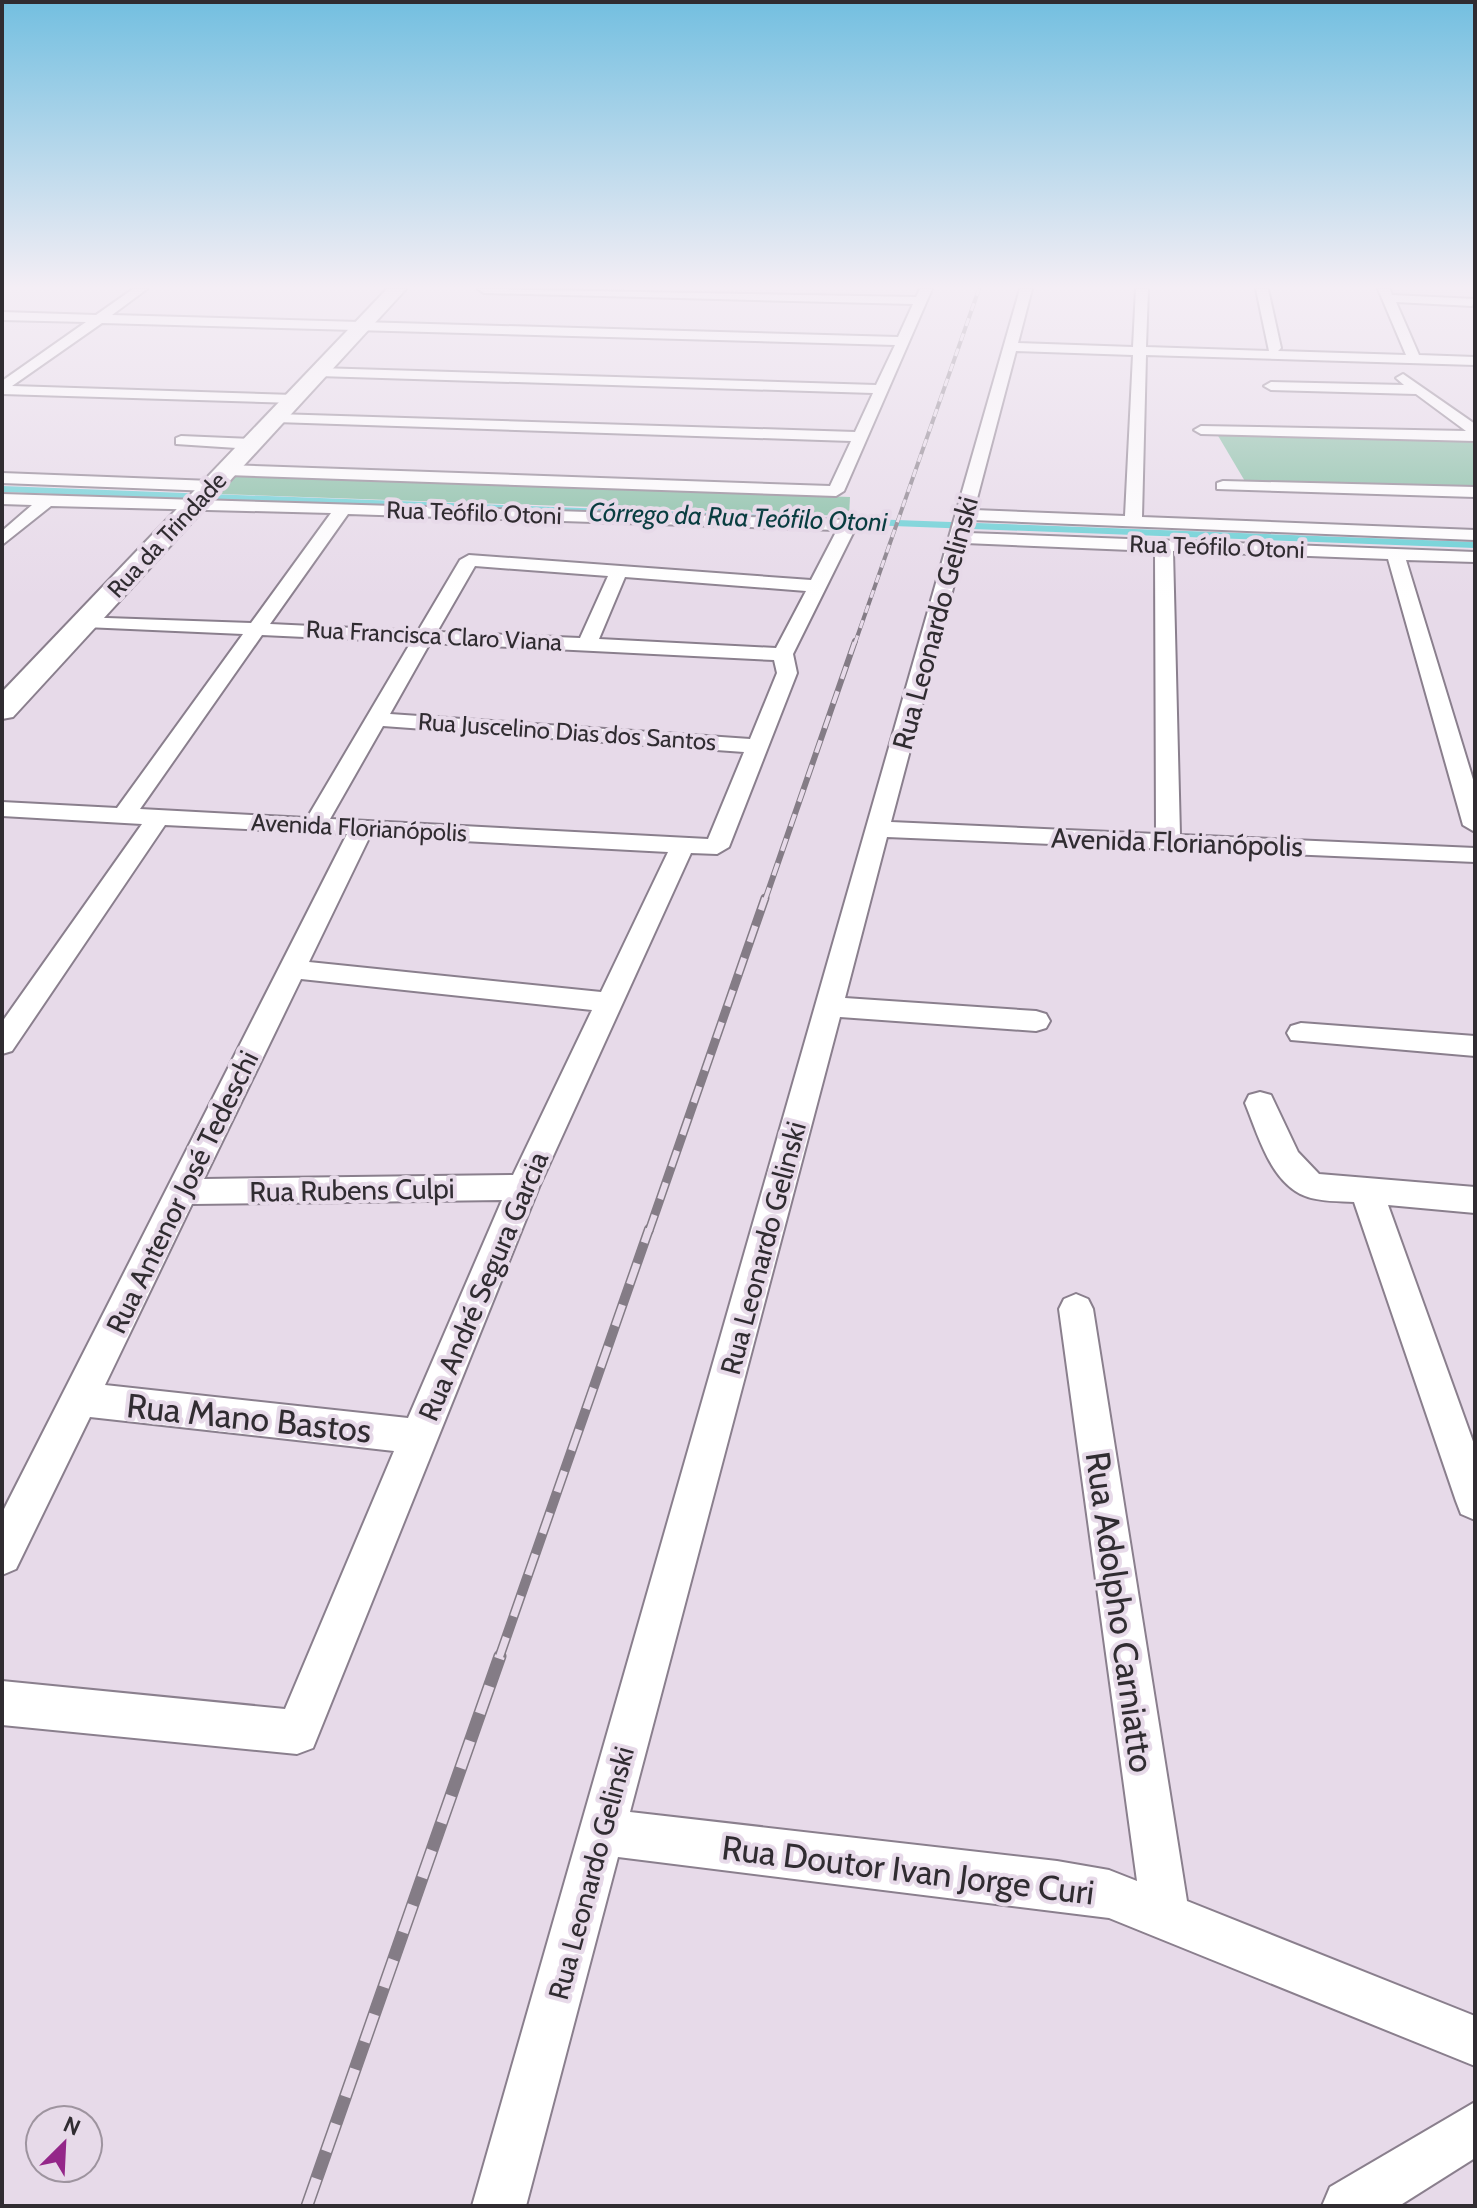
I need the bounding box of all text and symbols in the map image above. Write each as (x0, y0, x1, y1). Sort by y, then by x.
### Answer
street label: Rua da Trindade (101, 466, 232, 603)
street label: Rua Leonardo Gelinski (885, 493, 985, 753)
street label: Rua Teófilo Otoni (386, 495, 562, 530)
water label: Córrego da Rua Teófilo Otoni (588, 496, 888, 538)
street label: Rua Teófilo Otoni (1129, 529, 1305, 564)
street label: Rua Francisca Claro Viana (305, 614, 563, 657)
street label: Rua Juscelino Dias dos Santos (417, 707, 717, 756)
street label: Avenida Florianópolis (250, 807, 468, 848)
street label: Avenida Florianópolis (1051, 821, 1303, 863)
street label: Rua Antenor José Tedeschi (99, 1045, 265, 1339)
street label: Rua Leonardo Gelinski (713, 1118, 813, 1378)
street label: Rua André Segura Garcia (411, 1146, 555, 1426)
street label: Rua Rubens Culpi (249, 1171, 455, 1209)
street label: Rua Mano Bastos (125, 1384, 373, 1452)
street label: Rua Adolpho Carniatto (1077, 1449, 1163, 1775)
street label: Rua Leonardo Gelinski (541, 1743, 641, 2003)
street label: Rua Doutor Ivan Jorge Curi (719, 1826, 1097, 1914)
north arrow (24, 2104, 104, 2184)
text: N (59, 2111, 85, 2142)

